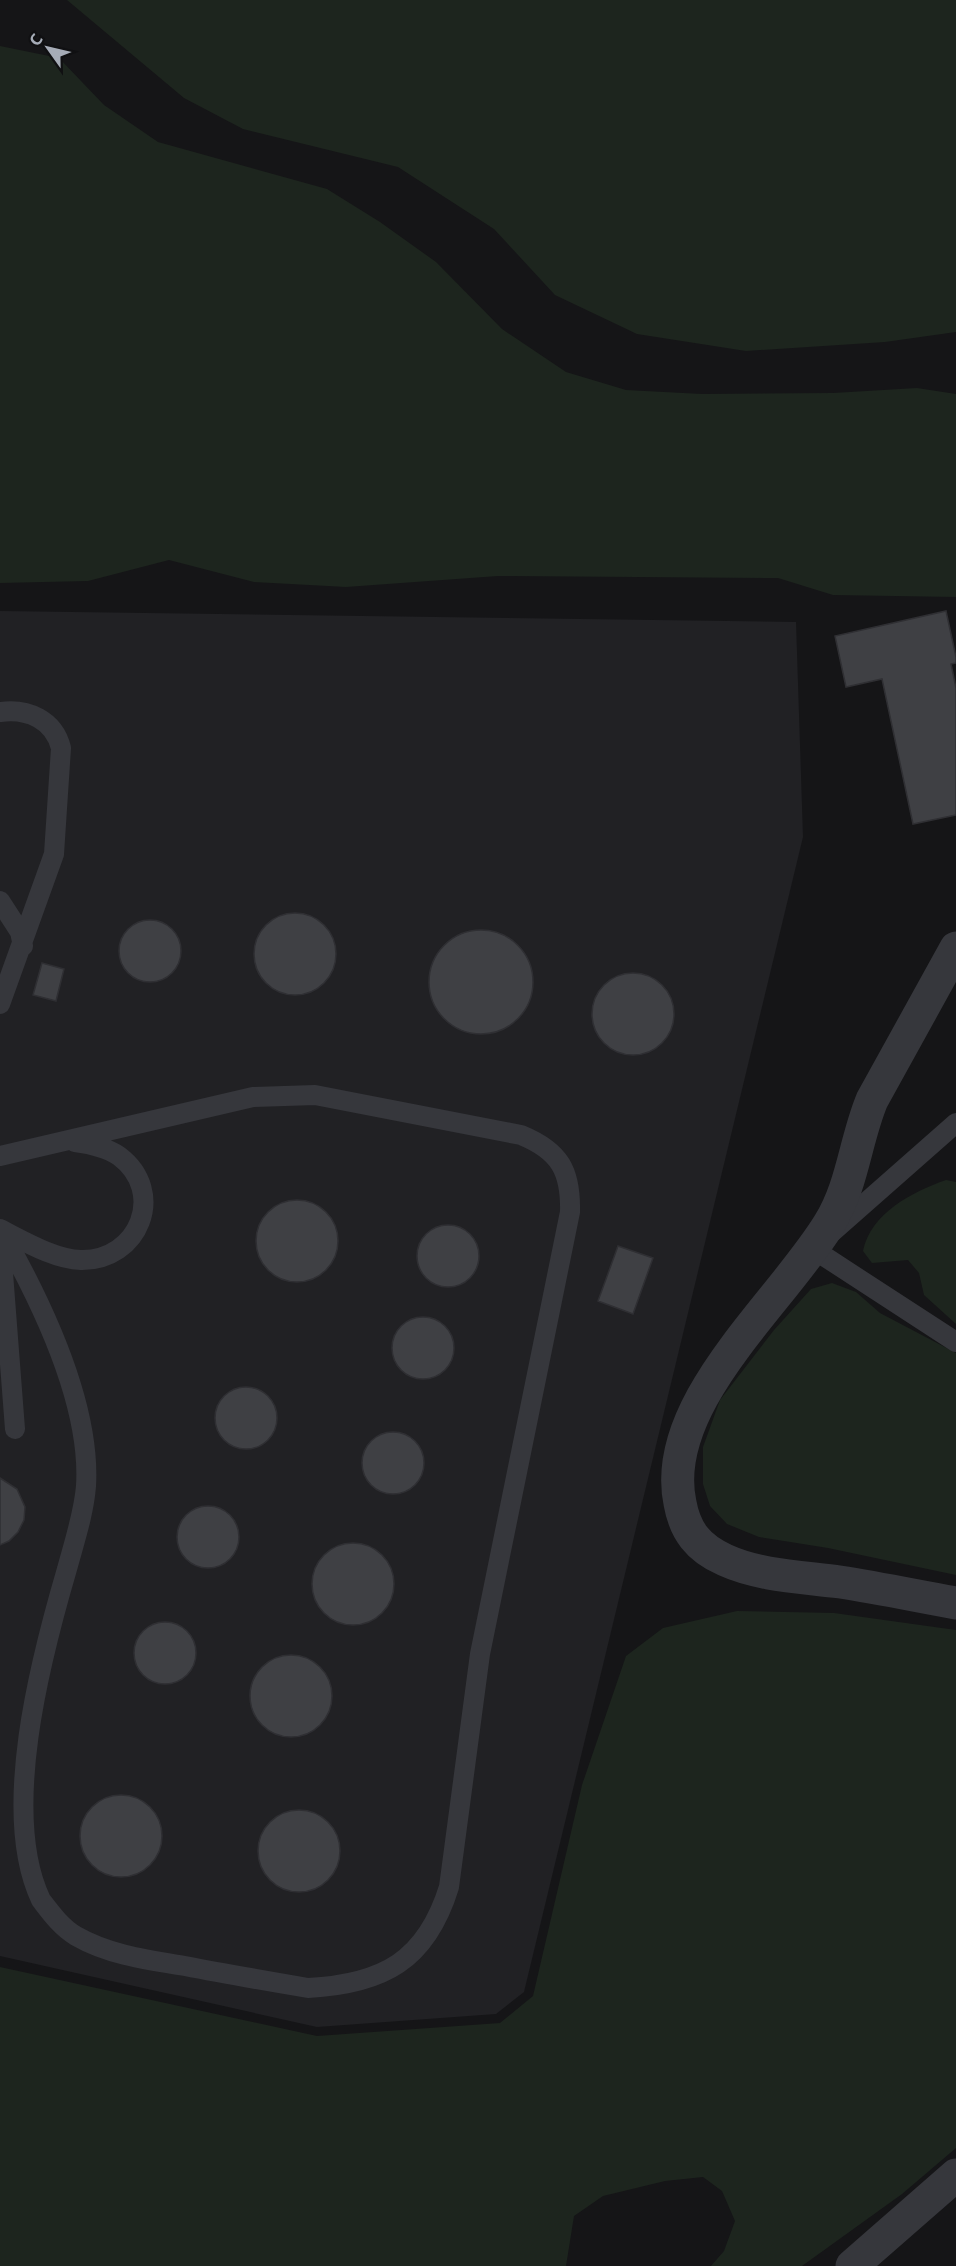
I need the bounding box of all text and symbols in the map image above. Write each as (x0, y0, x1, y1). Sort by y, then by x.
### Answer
north arrow (18, 18, 78, 78)
text: С (24, 29, 48, 50)

